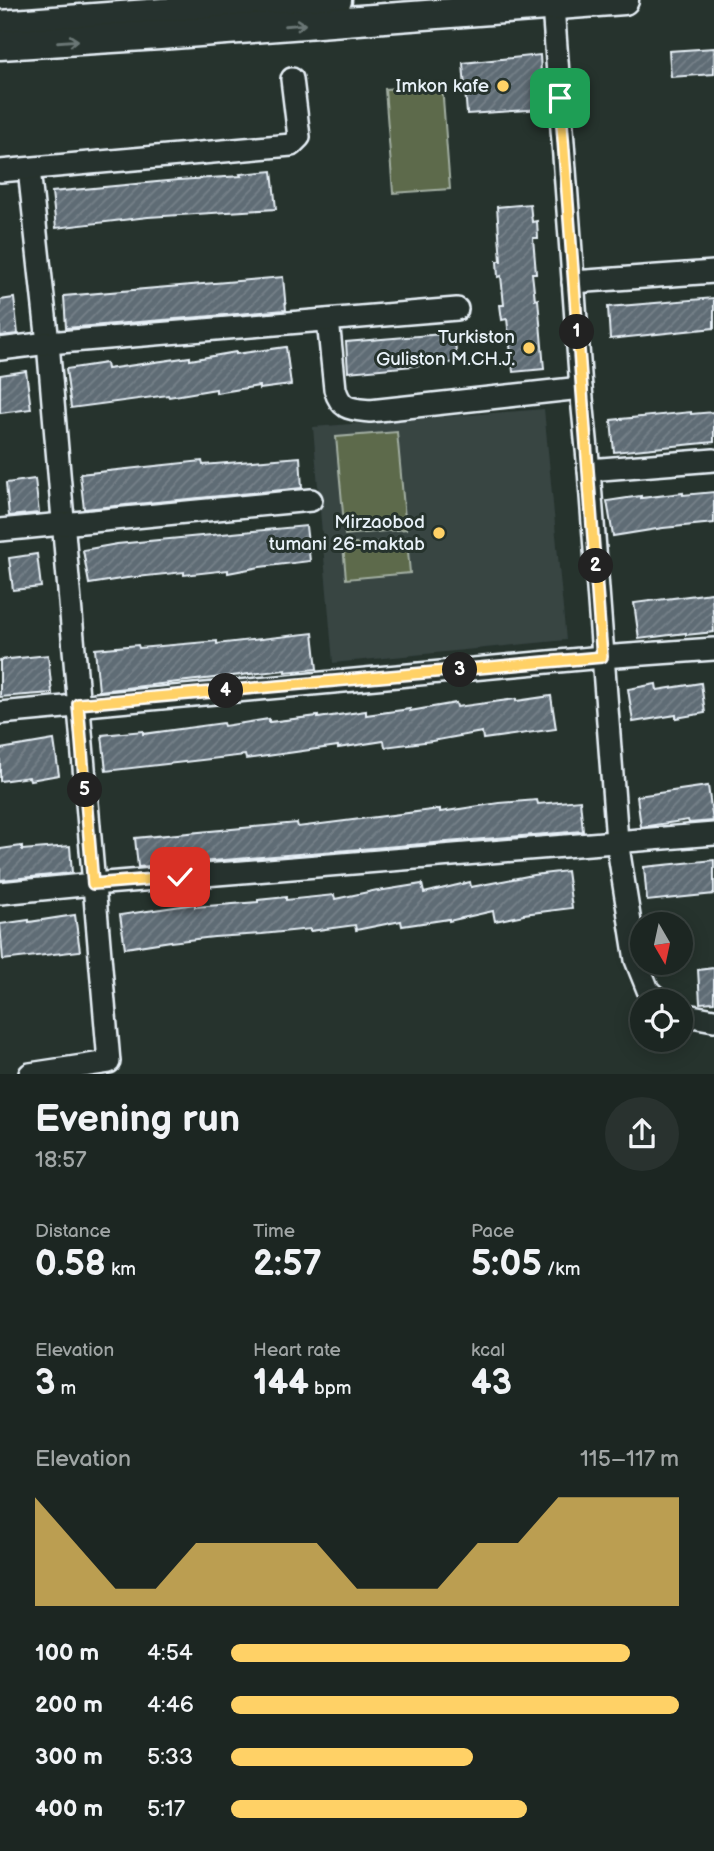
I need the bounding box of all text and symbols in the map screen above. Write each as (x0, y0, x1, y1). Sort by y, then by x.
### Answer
one-way arrow (283, 18, 306, 31)
one-way arrow (56, 34, 79, 47)
pin (530, 68, 590, 128)
place label: Imkon kafe (396, 75, 489, 98)
marker: Imkon kafe (495, 78, 511, 94)
icon: arrive (541, 79, 579, 117)
pin: 1 (560, 314, 594, 350)
text: 1 (573, 320, 581, 343)
place label: Turkiston Guliston M.CH.J. (376, 326, 515, 371)
marker: Turkiston Guliston M.CH.J. (521, 340, 537, 356)
place label: Mirzaobod tumani 26-maktab (269, 511, 425, 556)
marker: Mirzaobod tumani 26-maktab (431, 525, 447, 541)
pin: 2 (578, 548, 614, 584)
text: 2 (590, 554, 601, 577)
pin: 3 (442, 652, 477, 688)
text: 3 (454, 658, 465, 681)
pin: 4 (208, 674, 244, 708)
text: 4 (220, 679, 231, 702)
pin: 5 (68, 772, 102, 808)
text: 5 (79, 778, 90, 801)
pin (150, 847, 210, 907)
icon: check (161, 858, 199, 896)
north arrow (630, 912, 693, 975)
map controls (630, 912, 693, 1052)
button: locate (630, 989, 693, 1052)
text: Evening run (35, 1097, 240, 1142)
button: share (605, 1097, 679, 1171)
text: 18:57 (35, 1146, 86, 1174)
text: Distance (35, 1220, 111, 1243)
text: Time (253, 1220, 295, 1243)
text: Pace (471, 1220, 514, 1243)
text: 0.58 (35, 1243, 106, 1286)
text: 2:57 (253, 1243, 322, 1286)
text: 5:05 (471, 1243, 542, 1286)
text: km (106, 1258, 136, 1281)
text: /km (542, 1258, 580, 1281)
text: Elevation (35, 1339, 114, 1362)
text: Heart rate (253, 1339, 341, 1362)
text: kcal (471, 1339, 505, 1362)
text: 3 (35, 1362, 55, 1405)
text: 144 (253, 1362, 309, 1405)
text: 43 (471, 1362, 512, 1405)
text: m (55, 1377, 76, 1400)
text: bpm (309, 1377, 352, 1400)
text: Elevation (35, 1445, 131, 1473)
text: 115–117 m (580, 1445, 679, 1473)
text: 100 m (35, 1639, 99, 1667)
text: 4:54 (147, 1639, 193, 1667)
text: 200 m (35, 1691, 103, 1719)
text: 4:46 (147, 1691, 194, 1719)
text: 300 m (35, 1743, 103, 1771)
text: 5:33 (147, 1743, 193, 1771)
text: 400 m (35, 1795, 103, 1823)
text: 5:17 (147, 1795, 185, 1823)

